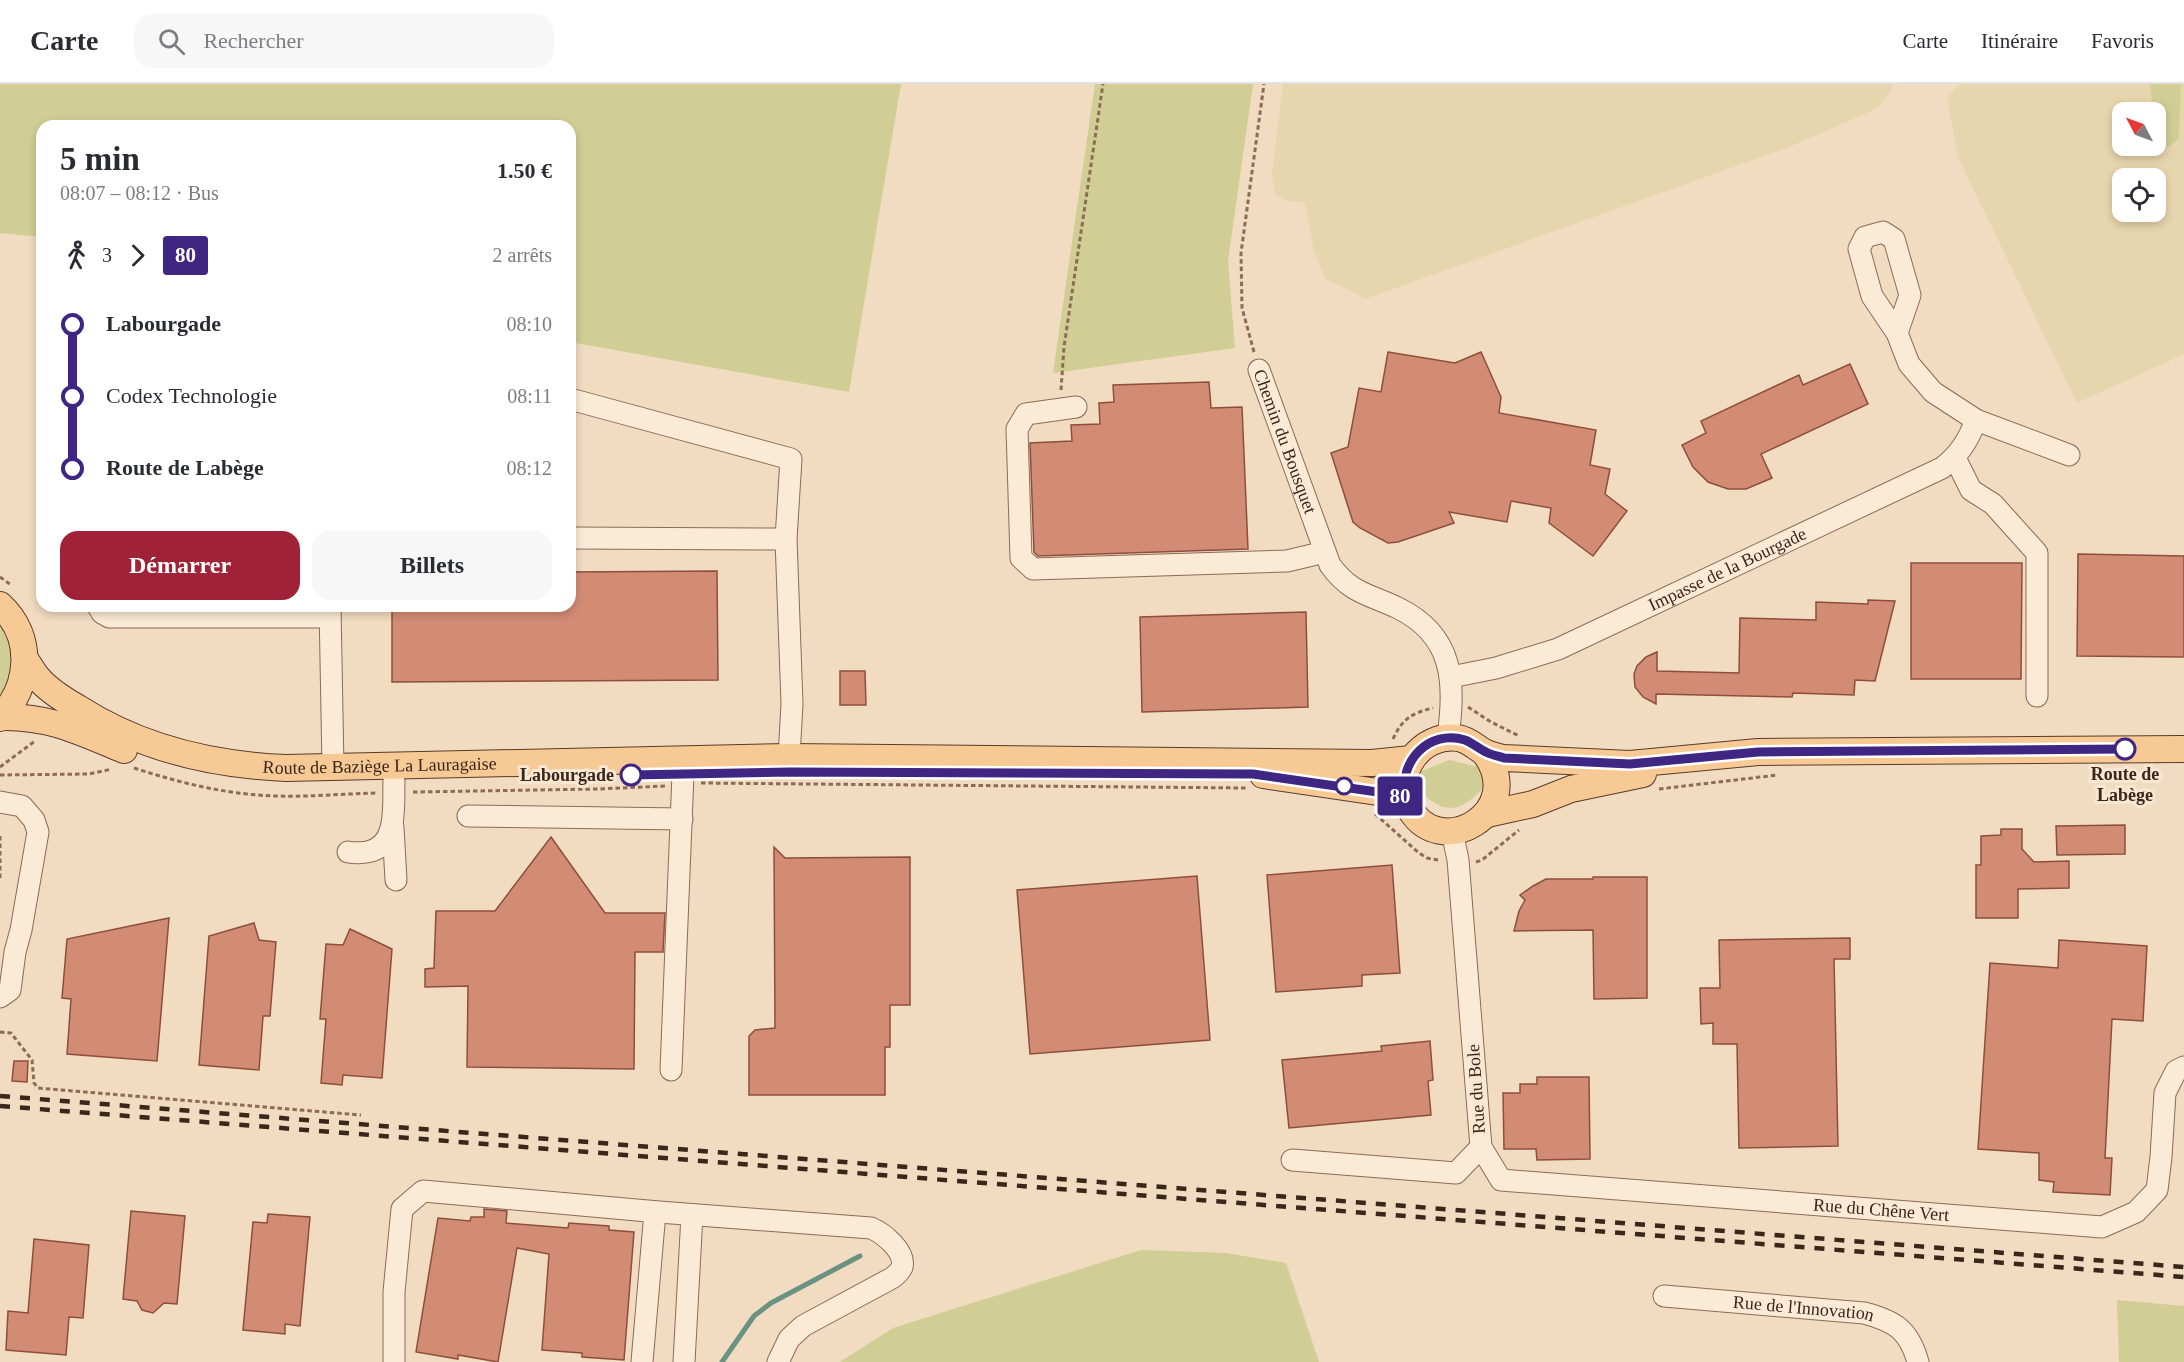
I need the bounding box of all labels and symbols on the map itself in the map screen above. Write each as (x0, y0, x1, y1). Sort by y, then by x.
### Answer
north arrow (2112, 102, 2166, 156)
street label: Chemin du Bousquet (1250, 367, 1320, 516)
street label: Impasse de la Bourgade (1645, 523, 1810, 615)
marker: Route de Labège (2114, 738, 2136, 760)
street label: Route de Baziège La Lauragaise (262, 753, 497, 778)
marker: Labourgade (620, 764, 642, 786)
place label: Route de Labège (2091, 764, 2159, 805)
place label: Labourgade (520, 765, 614, 785)
line badge: 80 (1373, 776, 1427, 816)
unlabelled marker (1335, 777, 1353, 795)
street label: Rue du Bole (1463, 1043, 1489, 1135)
street label: Rue du Chêne Vert (1813, 1194, 1950, 1225)
street label: Rue de l'Innovation (1732, 1292, 1876, 1325)

